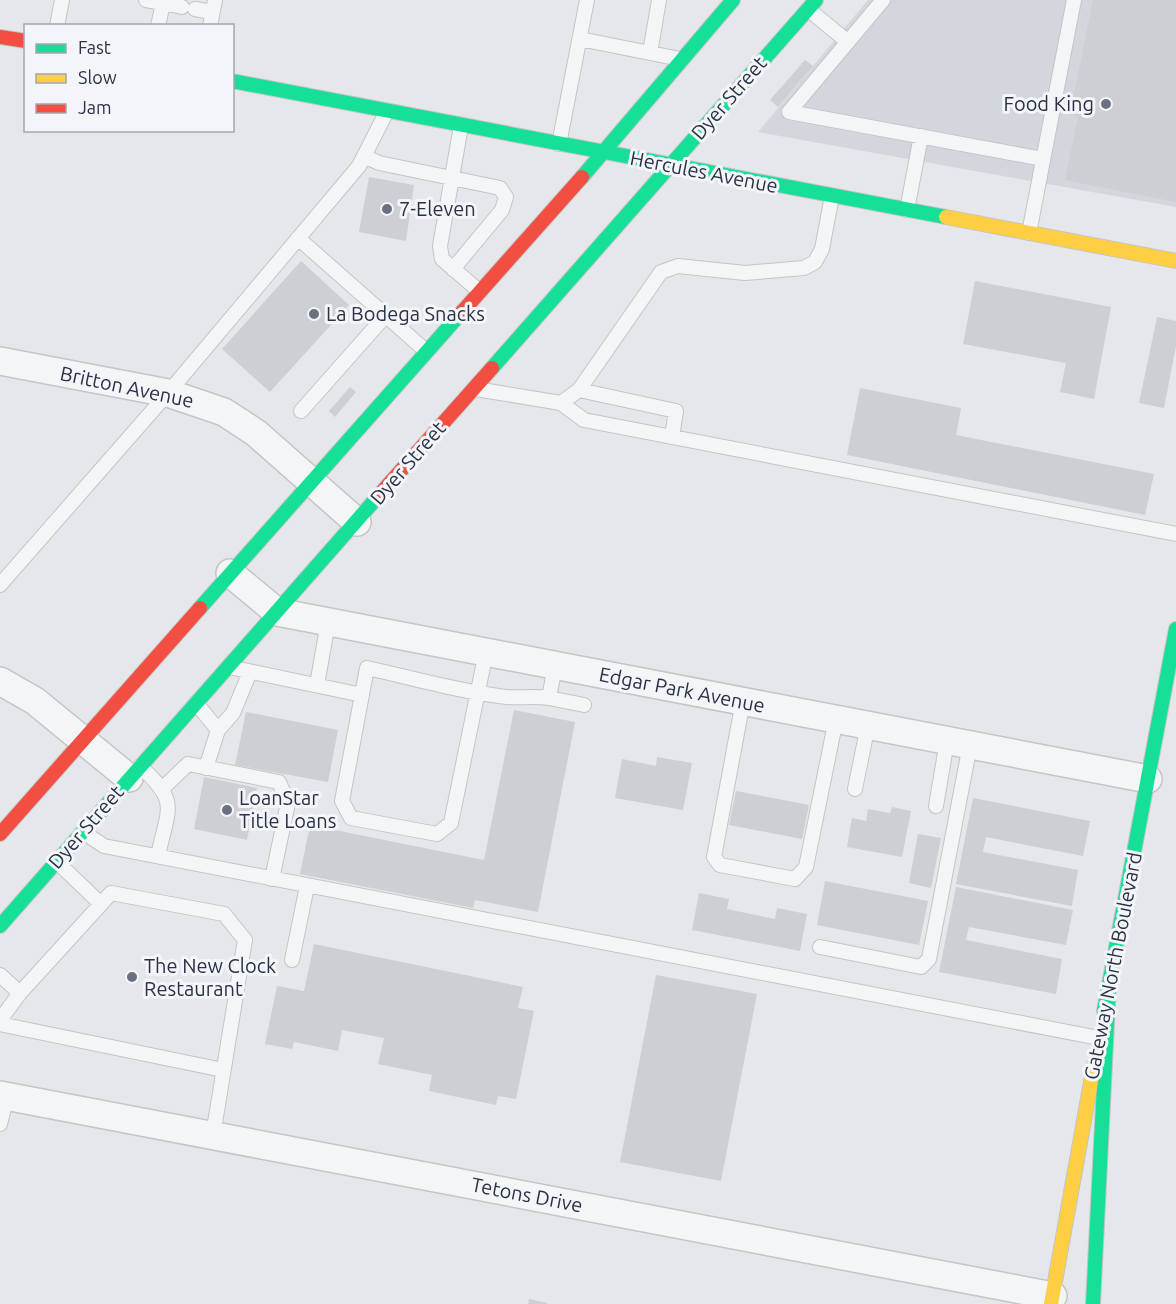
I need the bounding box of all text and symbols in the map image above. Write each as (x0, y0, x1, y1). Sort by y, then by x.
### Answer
legend (24, 24, 234, 132)
text: Fast (78, 37, 111, 57)
street label: Dyer Street (686, 51, 771, 144)
text: Slow (78, 67, 117, 87)
place label: Food King (1003, 92, 1094, 115)
text: Jam (78, 97, 112, 117)
marker: Food King (1099, 97, 1113, 111)
street label: Hercules Avenue (628, 146, 780, 197)
place label: 7-Eleven (399, 197, 476, 220)
marker: 7-Eleven (380, 202, 394, 216)
place label: La Bodega Snacks (326, 302, 485, 325)
marker: La Bodega Snacks (307, 307, 321, 321)
street label: Britton Avenue (58, 361, 196, 412)
street label: Dyer Street (365, 416, 450, 509)
street label: Edgar Park Avenue (597, 662, 767, 717)
street label: Dyer Street (43, 780, 128, 873)
place label: LoanStar Title Loans (239, 786, 336, 832)
marker: LoanStar Title Loans (220, 803, 234, 817)
street label: Gateway North Boulevard (1079, 850, 1146, 1082)
place label: The New Clock Restaurant (144, 954, 276, 1000)
marker: The New Clock Restaurant (125, 970, 139, 984)
street label: Tetons Drive (470, 1172, 585, 1217)

